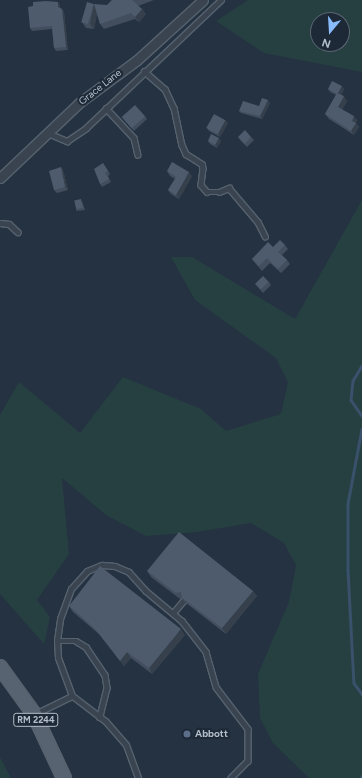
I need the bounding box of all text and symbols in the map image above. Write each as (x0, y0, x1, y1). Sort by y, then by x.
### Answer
north arrow (310, 12, 350, 52)
text: N (320, 35, 333, 50)
street label: Grace Lane (76, 67, 124, 107)
road number: RM 2244 (13, 713, 59, 727)
place label: Abbott (195, 728, 228, 740)
marker: Abbott (182, 729, 192, 739)

